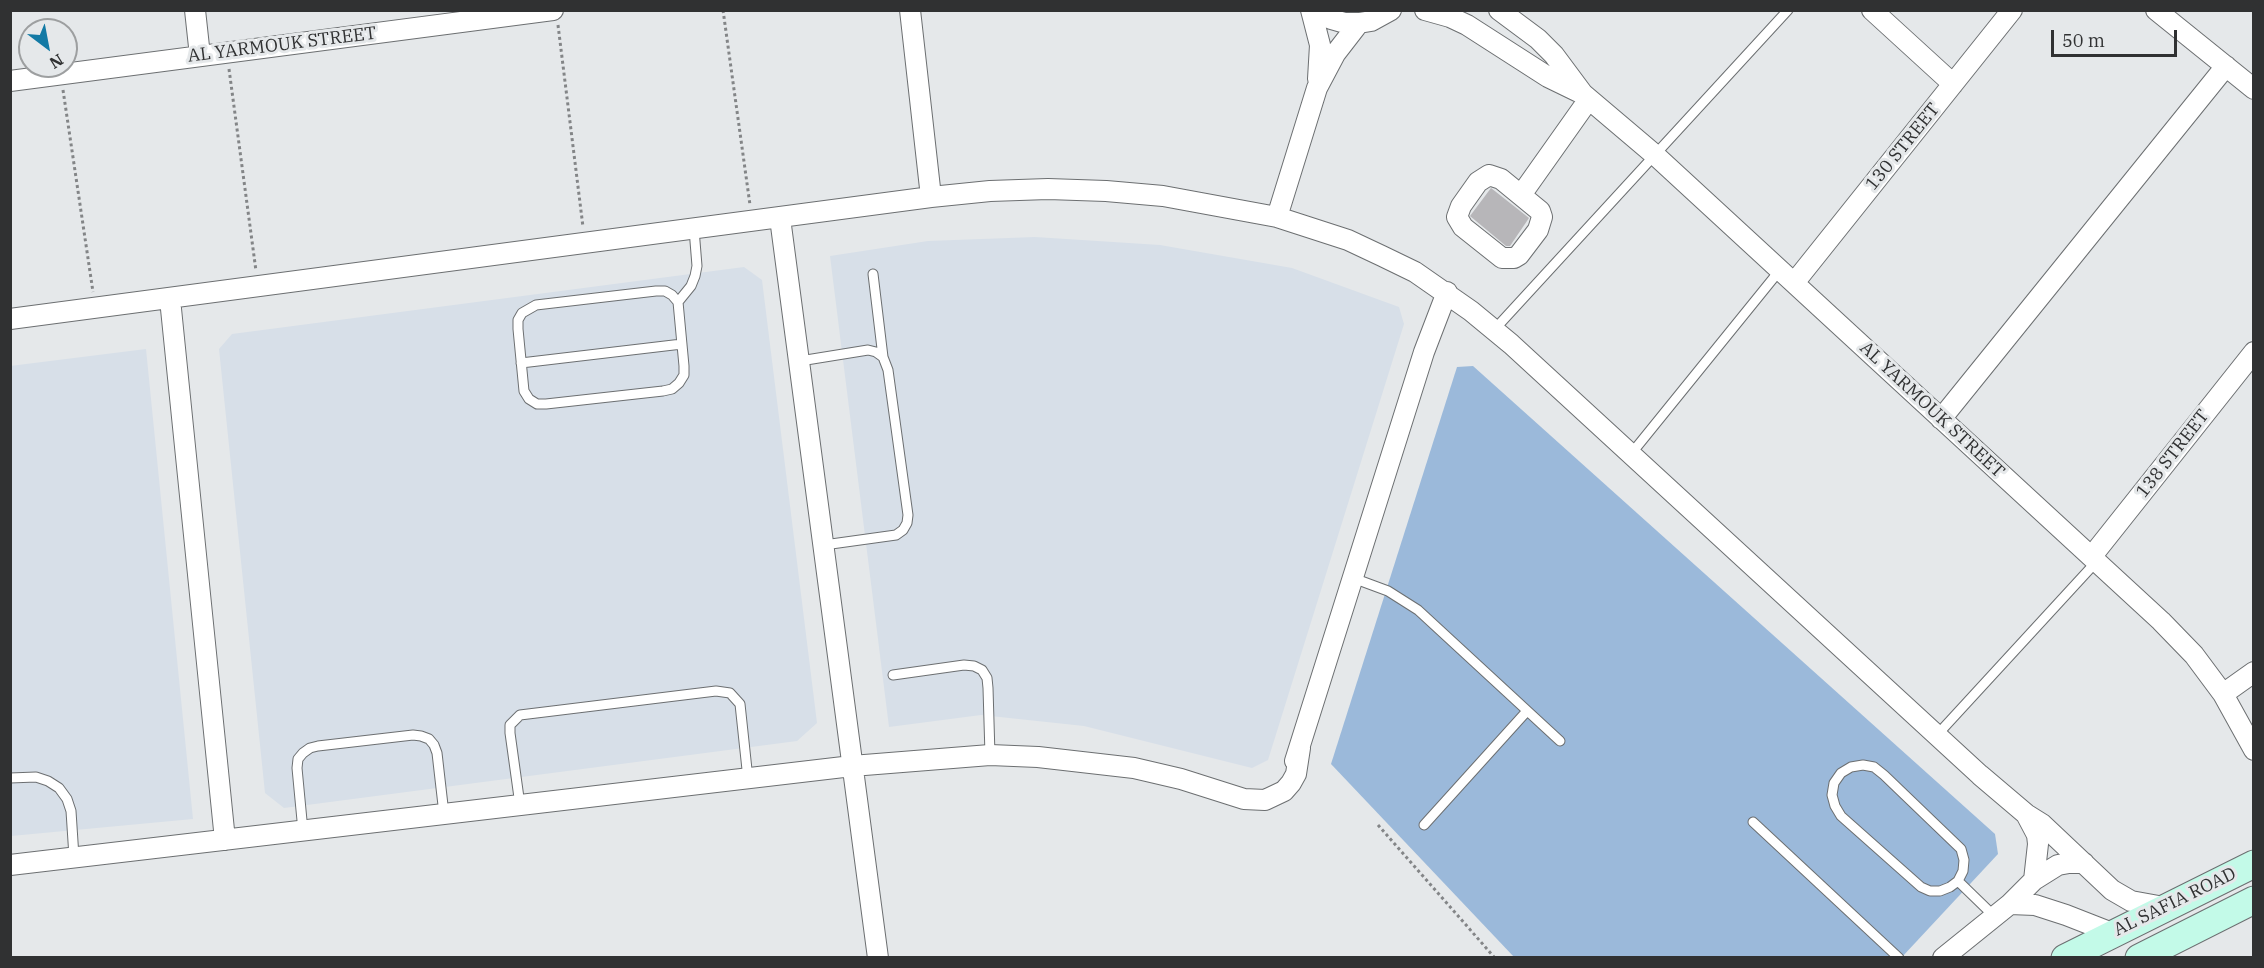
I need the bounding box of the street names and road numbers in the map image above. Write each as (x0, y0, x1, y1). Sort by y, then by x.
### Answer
street label: AL YARMOUK STREET (186, 23, 378, 67)
street label: 130 STREET (1861, 99, 1945, 195)
street label: AL YARMOUK STREET (1855, 337, 2009, 483)
street label: 138 STREET (2132, 406, 2214, 502)
street label: AL SAFIA ROAD (2110, 863, 2240, 941)

